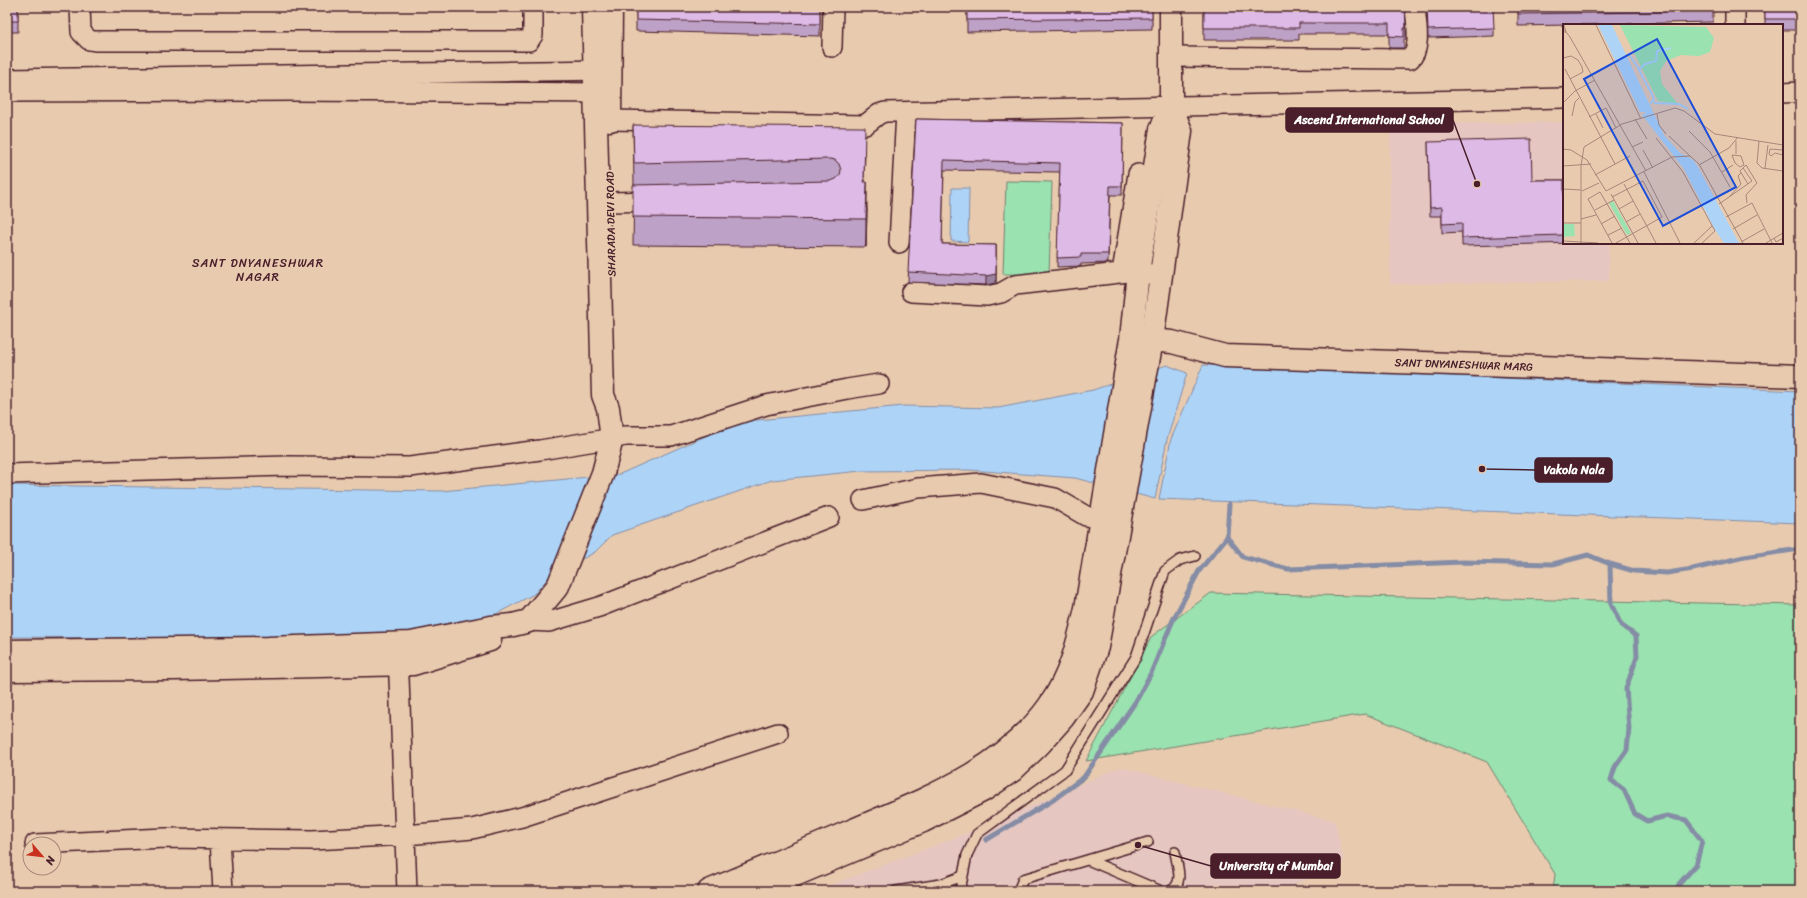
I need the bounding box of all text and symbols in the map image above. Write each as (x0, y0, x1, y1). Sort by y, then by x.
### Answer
inset map (1563, 24, 1783, 244)
callout: Ascend International School (1286, 108, 1453, 132)
text: Ascend International School (1293, 109, 1444, 131)
street label: SHARADA DEVI ROAD (601, 171, 621, 277)
district label: SANT DNYANESHWAR NAGAR (192, 252, 324, 288)
street label: SANT DNYANESHWAR MARG (1394, 352, 1534, 376)
callout: Vakola Nala (1535, 458, 1612, 482)
text: Vakola Nala (1543, 459, 1606, 481)
north arrow (22, 836, 62, 876)
text: N (40, 852, 61, 869)
callout: University of Mumbai (1211, 854, 1340, 878)
text: University of Mumbai (1219, 855, 1333, 877)

